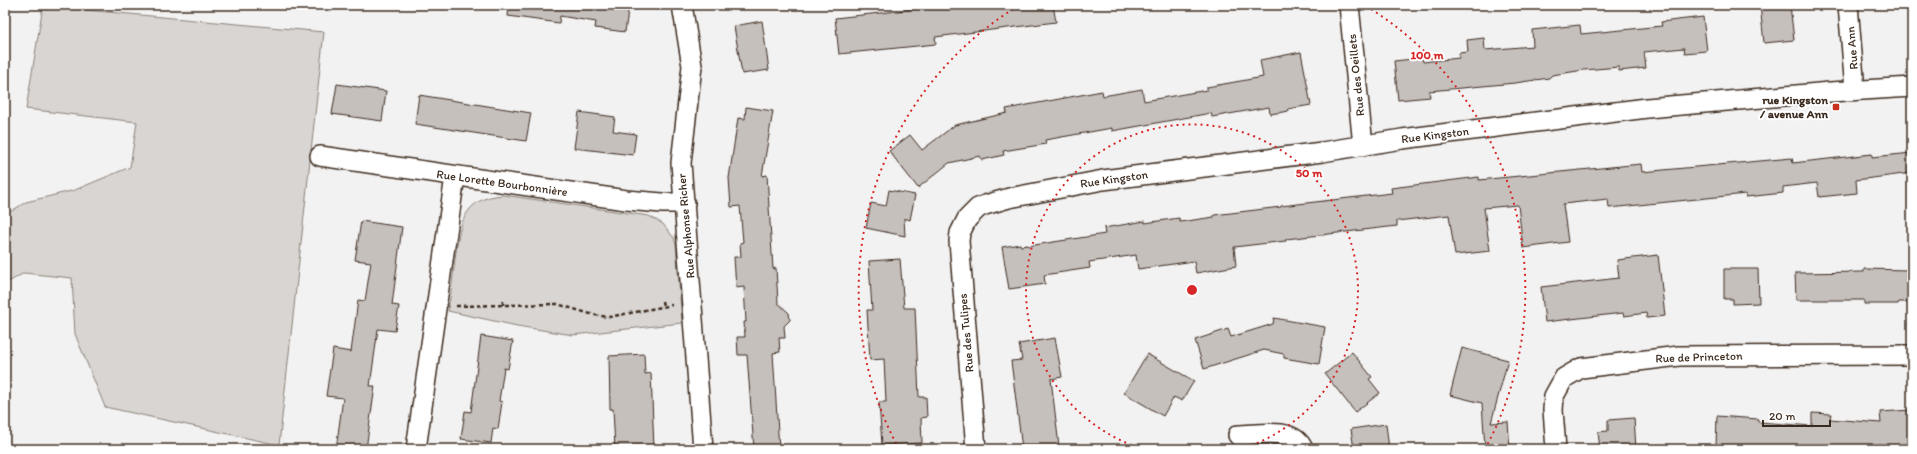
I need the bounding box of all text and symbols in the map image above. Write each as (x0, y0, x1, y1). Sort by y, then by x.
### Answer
street label: Rue Ann (1843, 25, 1861, 70)
street label: Rue des Oeillets (1345, 33, 1367, 117)
text: 100 m (1410, 48, 1444, 62)
place label: rue Kingston / avenue Ann (1759, 93, 1828, 121)
marker: rue Kingston / avenue Ann (1831, 102, 1841, 112)
street label: Rue Kingston (1400, 124, 1470, 146)
text: 50 m (1296, 166, 1323, 180)
street label: Rue Lorette Bourbonnière (436, 167, 569, 199)
street label: Rue Kingston (1079, 167, 1149, 191)
street label: Rue Alphonse Richer (674, 173, 698, 279)
centre of rings (1185, 283, 1199, 297)
street label: Rue des Tulipes (956, 293, 976, 373)
street label: Rue de Princeton (1655, 348, 1743, 366)
scale bar (1763, 402, 1830, 428)
text: 20 m (1769, 409, 1796, 423)

